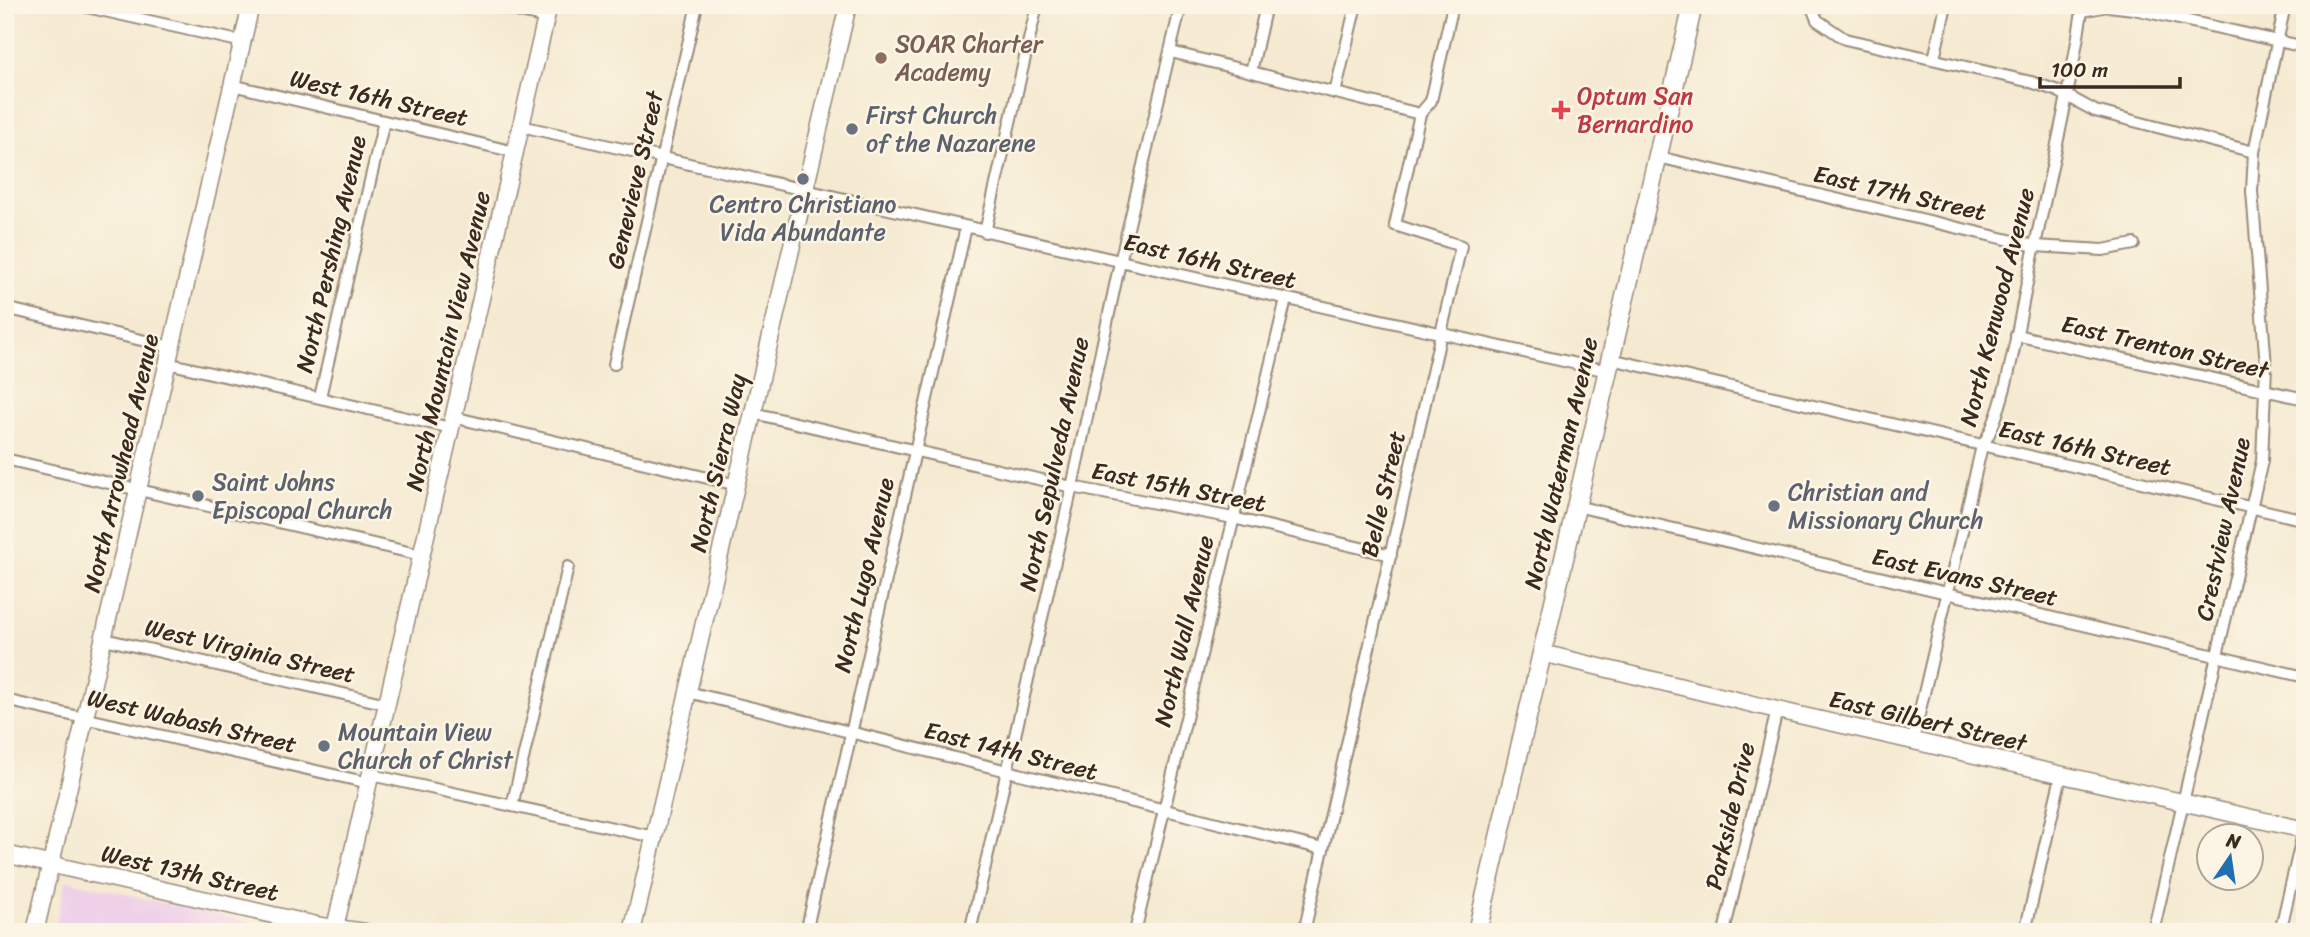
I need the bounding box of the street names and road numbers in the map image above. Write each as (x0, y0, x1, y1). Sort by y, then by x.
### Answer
street label: West 16th Street (286, 57, 472, 139)
street label: Genevieve Street (594, 86, 676, 273)
street label: North Pershing Avenue (283, 131, 379, 377)
street label: East 17th Street (1809, 153, 1991, 233)
street label: North Kenwood Avenue (1947, 183, 2047, 431)
street label: North Mountain View Avenue (393, 187, 503, 495)
street label: East 16th Street (1119, 221, 1301, 301)
street label: East Trenton Street (2057, 303, 2274, 392)
street label: North Arrowhead Avenue (71, 329, 171, 597)
street label: North Sepulveda Avenue (1007, 333, 1101, 595)
street label: North Waterman Avenue (1512, 333, 1610, 593)
street label: North Sierra Way (677, 369, 759, 556)
street label: East 16th Street (1994, 408, 2176, 488)
street label: Belle Street (1348, 427, 1418, 561)
street label: Crestview Avenue (2183, 433, 2263, 625)
street label: East 15th Street (1088, 449, 1270, 525)
street label: North Lugo Avenue (821, 473, 907, 677)
street label: North Wall Avenue (1142, 531, 1226, 731)
street label: East Evans Street (1868, 535, 2062, 619)
street label: West Virginia Street (141, 606, 359, 696)
street label: West Wabash Street (83, 676, 301, 766)
street label: East Gilbert Street (1825, 678, 2032, 764)
street label: East 14th Street (920, 709, 1102, 793)
street label: Parkside Drive (1693, 738, 1767, 894)
street label: West 13th Street (97, 832, 283, 914)

